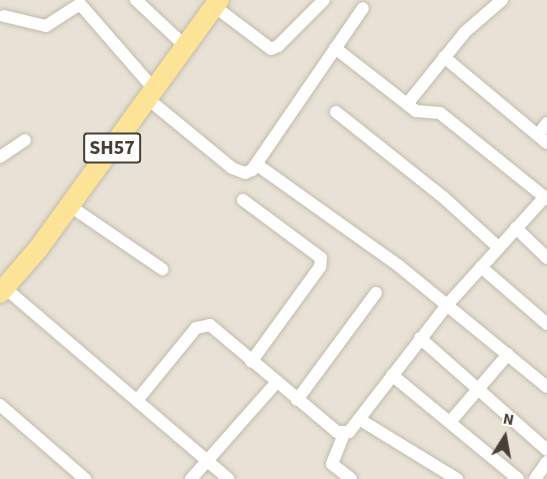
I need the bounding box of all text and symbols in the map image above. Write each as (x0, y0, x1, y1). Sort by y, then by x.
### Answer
road number: SH57 (82, 131, 142, 165)
north arrow (475, 407, 535, 467)
text: N (501, 408, 516, 431)

